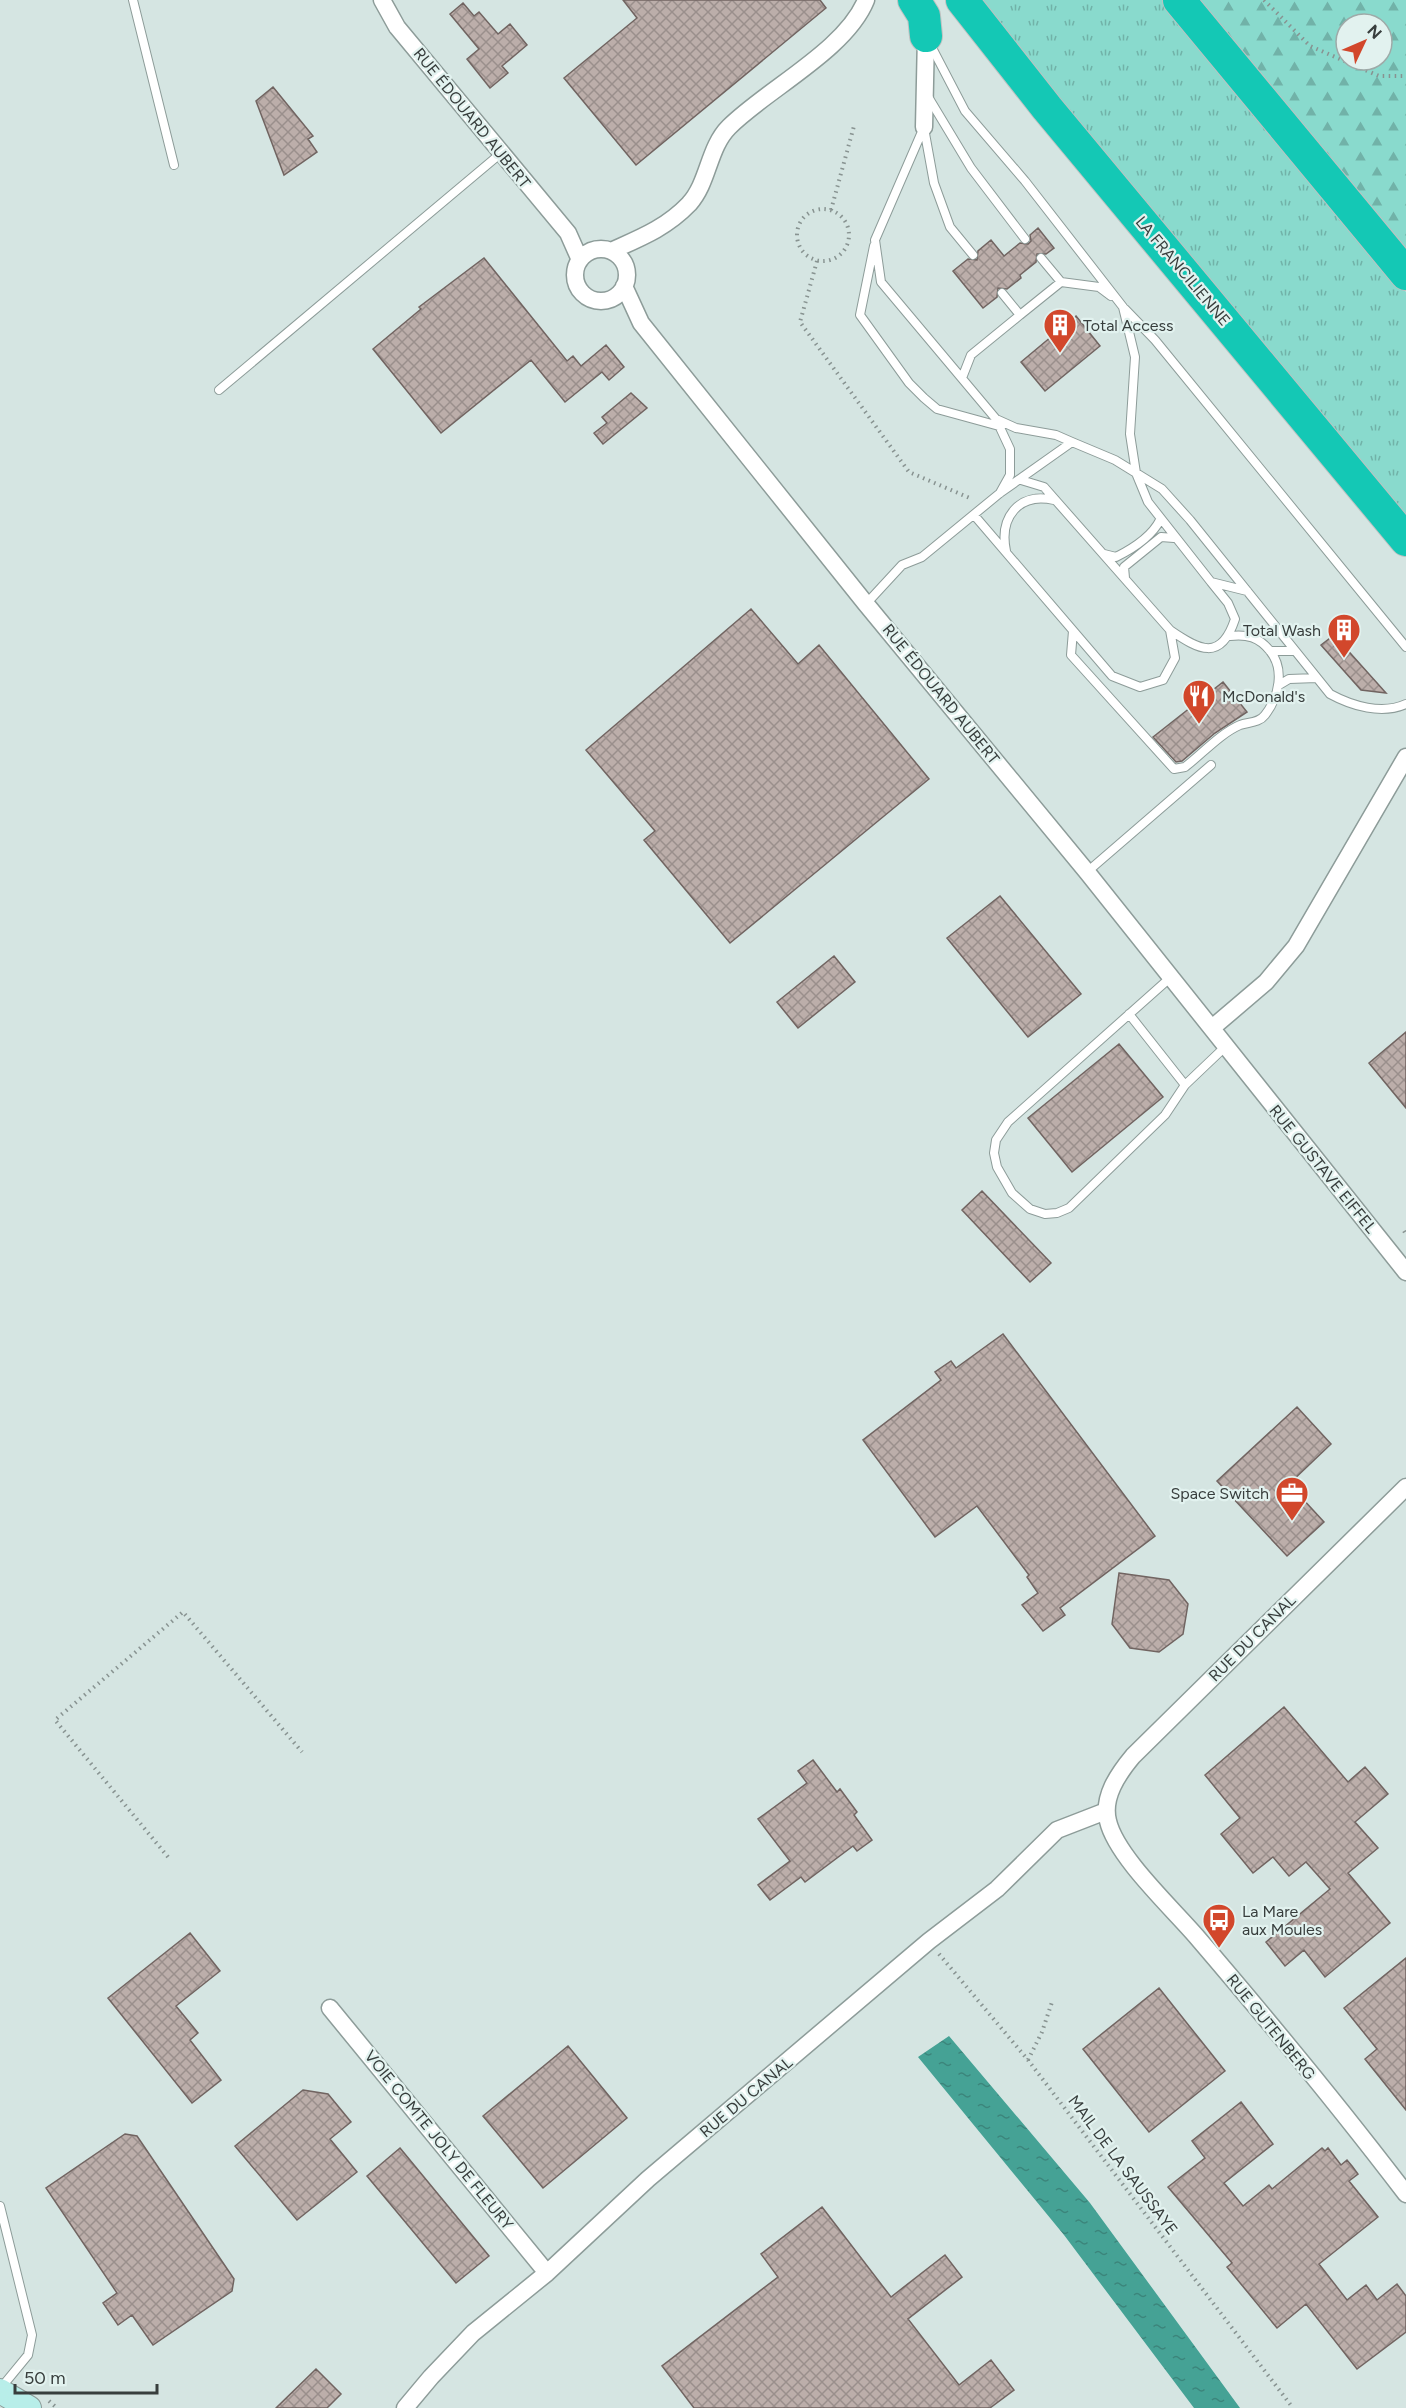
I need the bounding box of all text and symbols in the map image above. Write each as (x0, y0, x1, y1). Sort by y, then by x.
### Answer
north arrow (1334, 12, 1394, 72)
text: N (1363, 21, 1386, 43)
street label: RUE ÉDOUARD AUBERT (410, 44, 535, 192)
street label: LA FRANCILIENNE (1132, 212, 1234, 330)
building icon: Total Access (1042, 307, 1078, 354)
place label: Total Access (1083, 316, 1173, 335)
building icon: Total Wash (1326, 612, 1362, 659)
street label: RUE ÉDOUARD AUBERT (879, 620, 1004, 768)
place label: Total Wash (1243, 621, 1321, 640)
restaurant icon: McDonald's (1181, 678, 1217, 725)
place label: McDonald's (1222, 687, 1305, 706)
street label: RUE GUSTAVE EIFFEL (1265, 1101, 1381, 1237)
office icon: Space Switch (1274, 1475, 1310, 1522)
place label: Space Switch (1171, 1484, 1269, 1503)
street label: RUE DU CANAL (1205, 1590, 1300, 1685)
bus stop icon: La Mare aux Moules (1201, 1902, 1237, 1949)
place label: La Mare aux Moules (1242, 1902, 1322, 1939)
street label: RUE GUTENBERG (1223, 1970, 1319, 2084)
street label: VOIE COMTE JOLY DE FLEURY (361, 2046, 517, 2234)
street label: RUE DU CANAL (696, 2052, 797, 2141)
street label: MAIL DE LA SAUSSAYE (1064, 2091, 1182, 2239)
scale bar (15, 2357, 158, 2395)
text: 50 m (24, 2367, 66, 2389)

